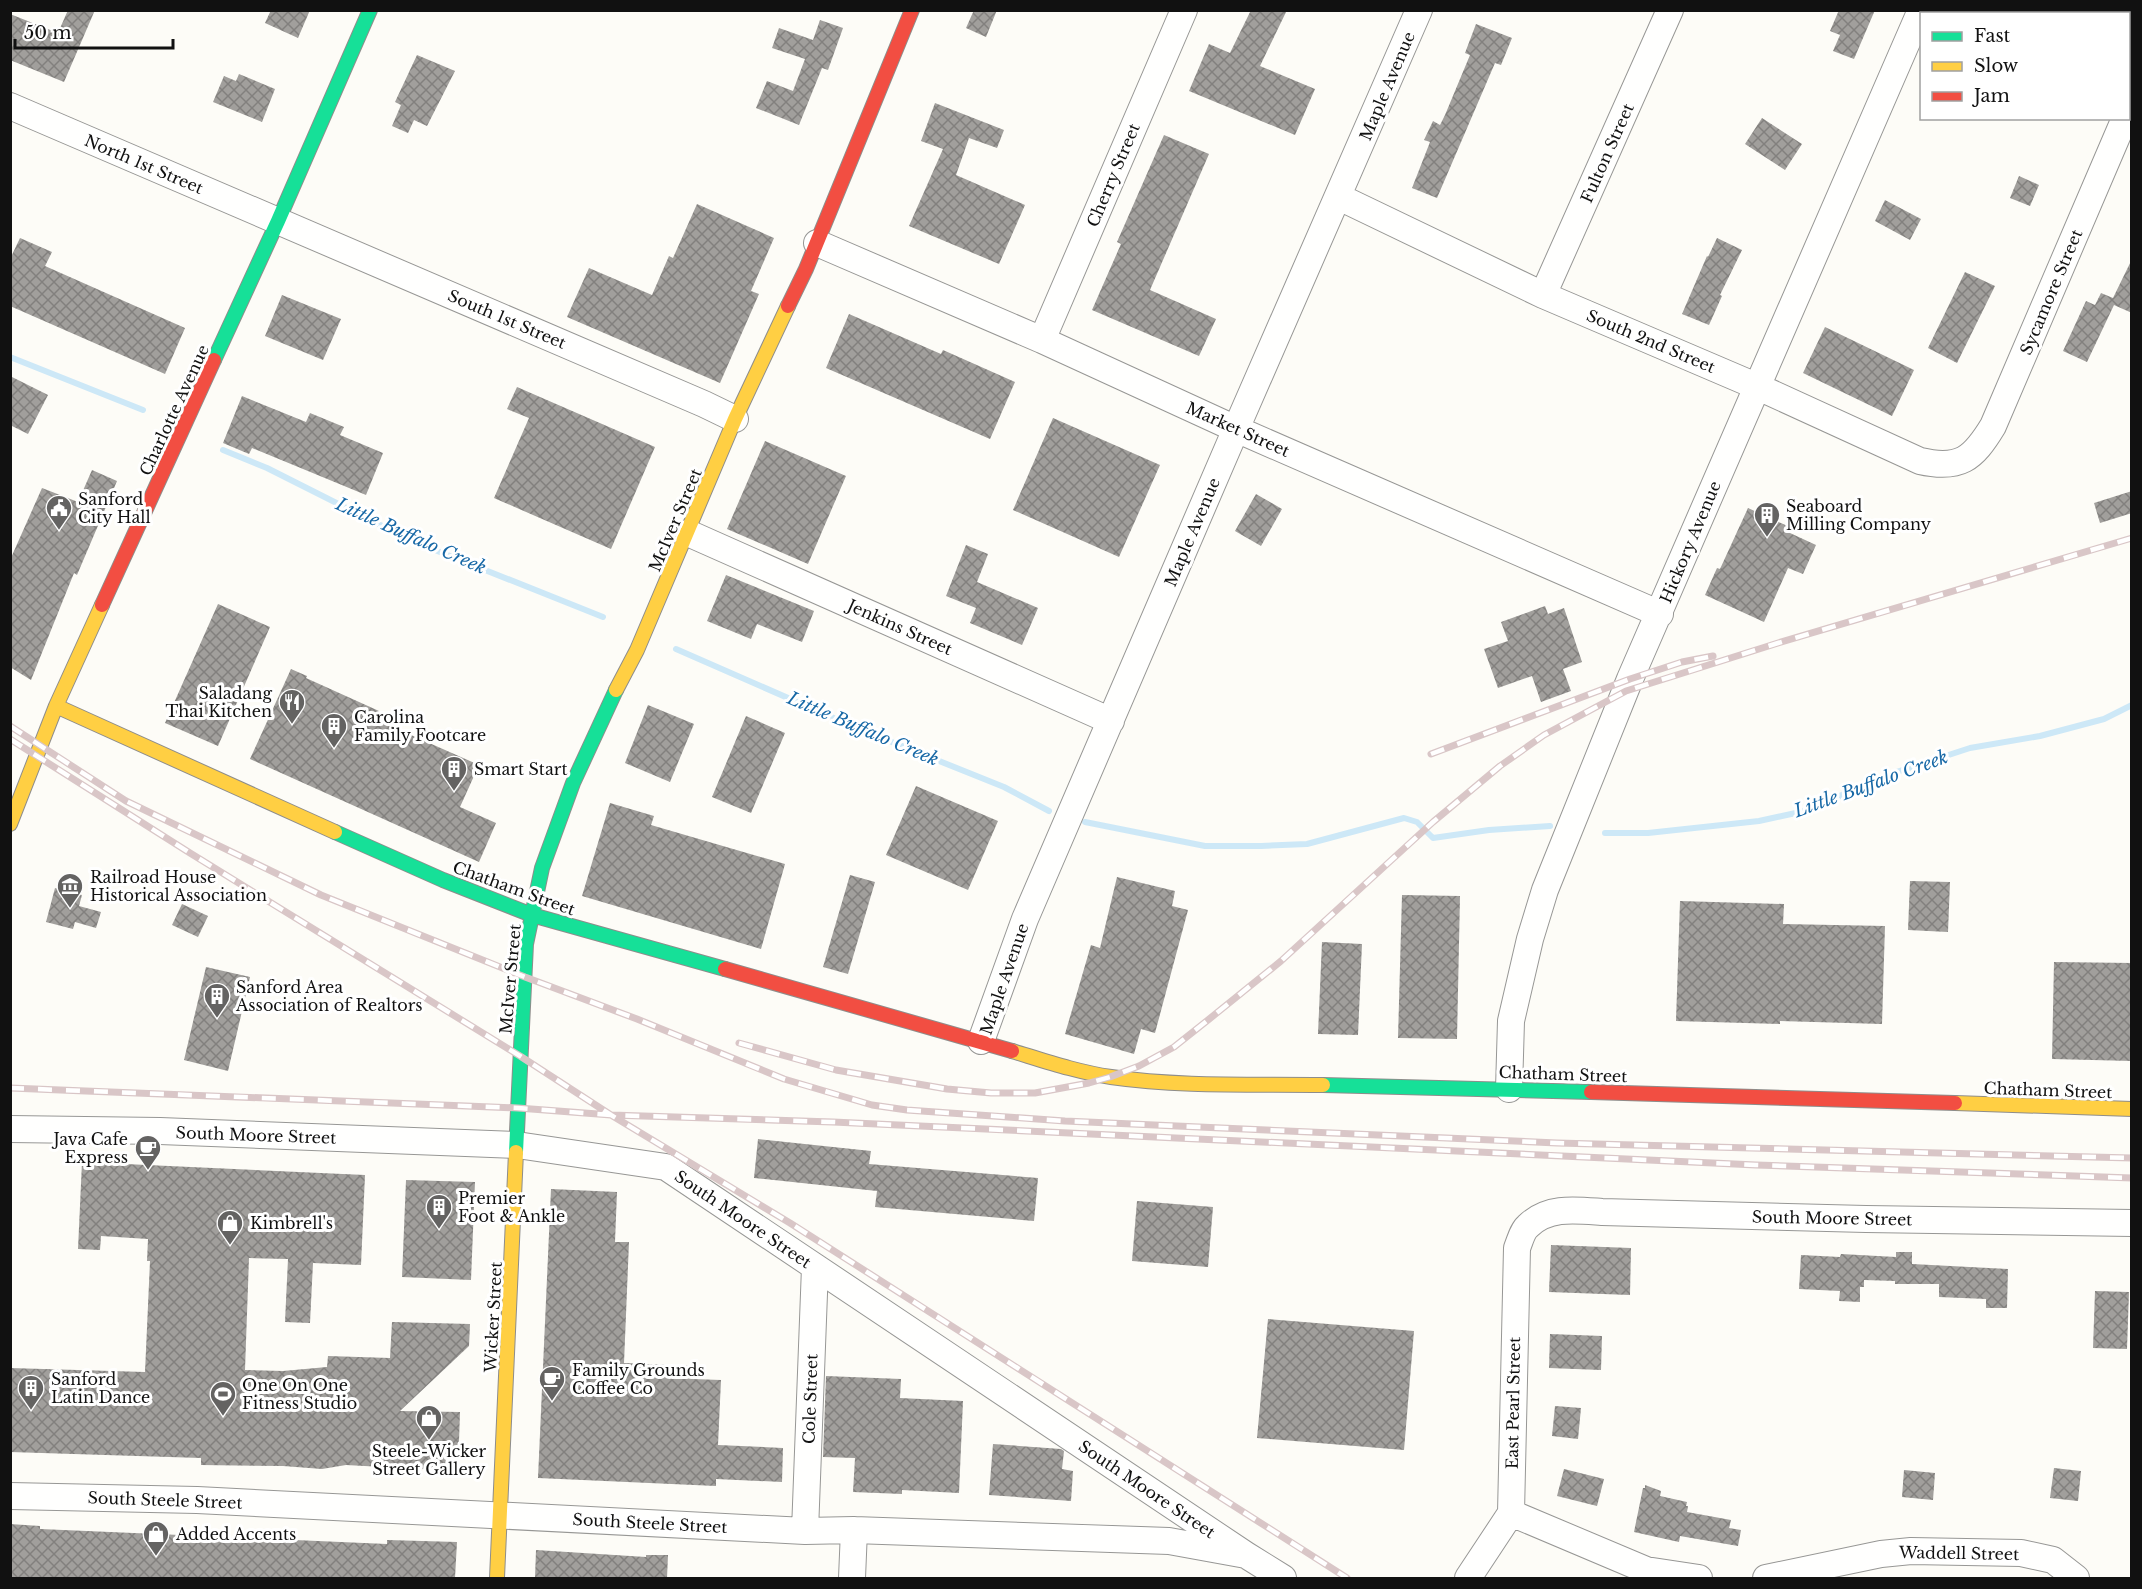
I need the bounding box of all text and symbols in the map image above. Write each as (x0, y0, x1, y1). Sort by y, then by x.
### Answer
scale bar (15, 12, 172, 50)
legend (1920, 12, 2130, 120)
text: 50 m (24, 22, 72, 44)
text: Fast (1974, 25, 2011, 47)
street label: Maple Avenue (1355, 29, 1419, 143)
text: Slow (1974, 55, 2019, 77)
text: Jam (1972, 85, 2010, 107)
street label: Fulton Street (1576, 100, 1638, 206)
street label: Cherry Street (1082, 120, 1144, 230)
street label: North 1st Street (82, 130, 206, 198)
street label: Sycamore Street (2016, 226, 2086, 358)
street label: South 1st Street (445, 285, 569, 353)
street label: South 2nd Street (1584, 305, 1718, 377)
street label: Charlotte Avenue (135, 341, 213, 479)
street label: Market Street (1183, 397, 1293, 461)
street label: McIver Street (644, 465, 706, 575)
street label: Maple Avenue (1160, 475, 1224, 589)
street label: Hickory Avenue (1655, 478, 1725, 606)
place label: Sanford City Hall (78, 489, 151, 527)
public building icon: Sanford City Hall (44, 493, 74, 531)
water label: Little Buffalo Creek (331, 493, 490, 579)
place label: Seaboard Milling Company (1786, 496, 1932, 534)
building icon: Seaboard Milling Company (1752, 500, 1782, 538)
street label: Jenkins Street (843, 594, 955, 659)
place label: Saladang Thai Kitchen (165, 683, 272, 721)
restaurant icon: Saladang Thai Kitchen (277, 687, 307, 725)
water label: Little Buffalo Creek (783, 687, 942, 771)
place label: Carolina Family Footcare (354, 707, 486, 745)
building icon: Carolina Family Footcare (319, 711, 349, 749)
water label: Little Buffalo Creek (1790, 746, 1951, 822)
building icon: Smart Start (439, 754, 469, 792)
place label: Smart Start (474, 759, 567, 779)
street label: Chatham Street (450, 857, 578, 919)
place label: Railroad House Historical Association (90, 867, 267, 905)
museum icon: Railroad House Historical Association (55, 871, 85, 909)
street label: Maple Avenue (976, 921, 1032, 1037)
street label: McIver Street (495, 923, 525, 1035)
place label: Sanford Area Association of Realtors (235, 977, 423, 1015)
building icon: Sanford Area Association of Realtors (202, 981, 232, 1019)
street label: Chatham Street (1498, 1062, 1628, 1086)
street label: Chatham Street (1983, 1078, 2113, 1102)
street label: South Moore Street (175, 1122, 337, 1148)
place label: Java Cafe Express (52, 1129, 128, 1167)
cafe icon: Java Cafe Express (133, 1133, 163, 1171)
street label: South Moore Street (671, 1166, 815, 1272)
place label: Premier Foot & Ankle (458, 1188, 565, 1226)
building icon: Premier Foot & Ankle (424, 1192, 454, 1230)
street label: South Moore Street (1752, 1207, 1912, 1229)
shop icon: Kimbrell's (215, 1208, 245, 1246)
place label: Kimbrell's (250, 1213, 333, 1233)
street label: Wicker Street (480, 1261, 506, 1374)
street label: East Pearl Street (1502, 1337, 1524, 1469)
street label: Cole Street (798, 1353, 822, 1445)
place label: Family Grounds Coffee Co (572, 1360, 705, 1398)
cafe icon: Family Grounds Coffee Co (537, 1364, 567, 1402)
place label: Sanford Latin Dance (51, 1369, 150, 1407)
building icon: Sanford Latin Dance (16, 1373, 46, 1411)
place label: One On One Fitness Studio (242, 1375, 357, 1413)
sports icon: One On One Fitness Studio (208, 1379, 238, 1417)
shop icon: Steele-Wicker Street Gallery (414, 1403, 444, 1441)
street label: South Moore Street (1075, 1436, 1219, 1542)
place label: Steele-Wicker Street Gallery (372, 1441, 487, 1479)
street label: South Steele Street (87, 1487, 243, 1513)
street label: South Steele Street (572, 1509, 728, 1537)
shop icon: Added Accents (141, 1519, 171, 1557)
place label: Added Accents (175, 1524, 296, 1544)
street label: Waddell Street (1898, 1542, 2019, 1564)

